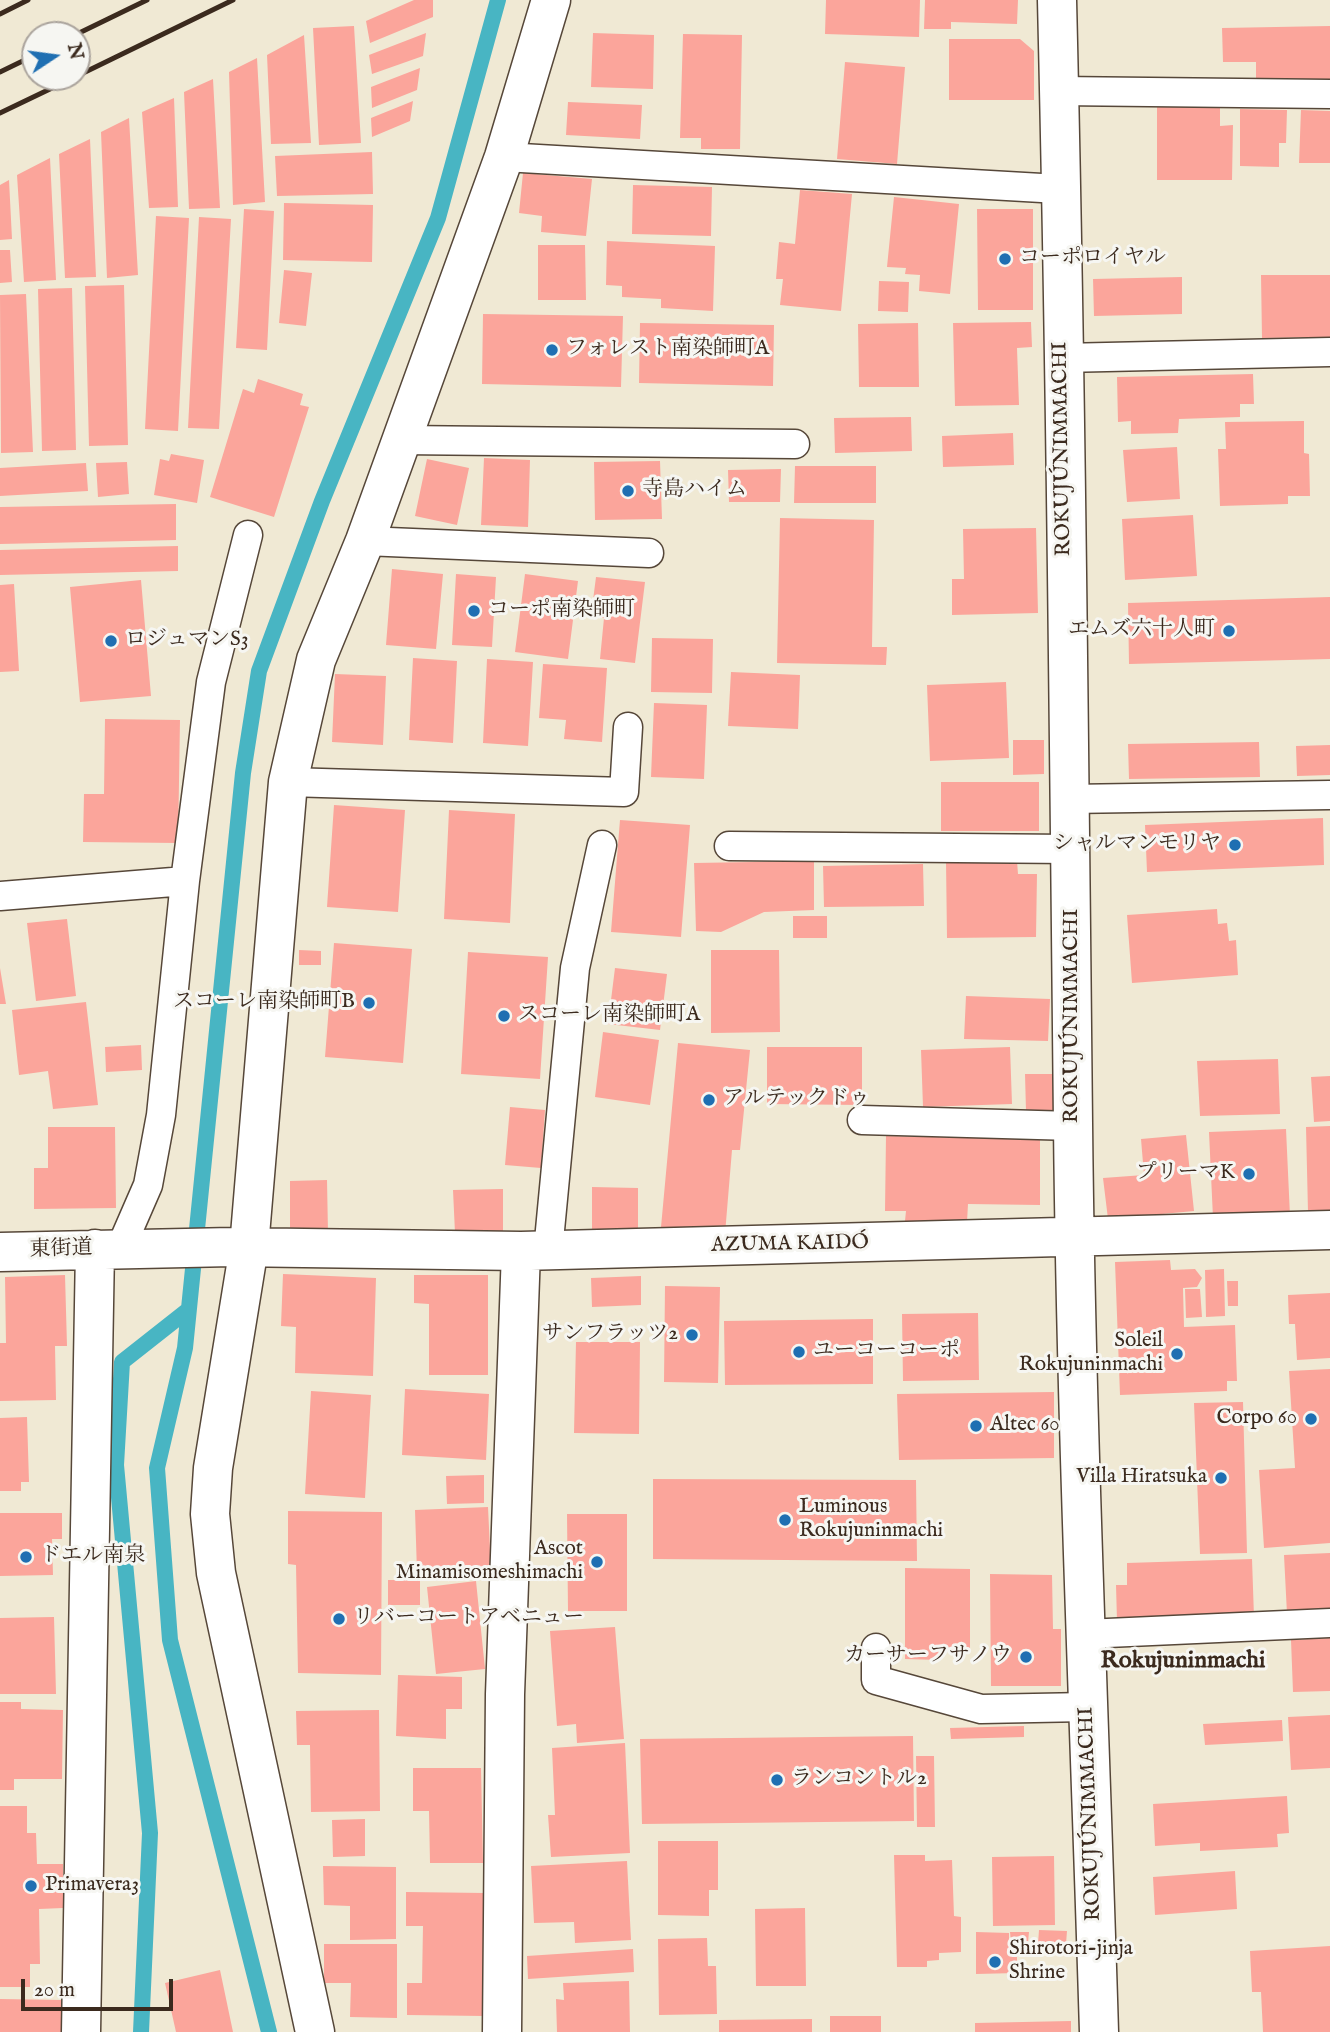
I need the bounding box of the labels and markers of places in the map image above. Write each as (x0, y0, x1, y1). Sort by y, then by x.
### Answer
place label: コーポロイヤル (1019, 246, 1166, 272)
marker: コーポロイヤル (997, 251, 1013, 267)
place label: フォレスト南染師町A (566, 337, 769, 363)
marker: フォレスト南染師町A (544, 342, 560, 358)
place label: 寺島ハイム (642, 478, 747, 504)
marker: 寺島ハイム (620, 483, 636, 499)
place label: コーポ南染師町 (488, 598, 635, 624)
marker: コーポ南染師町 (466, 603, 482, 619)
place label: エムズ六十人町 (1068, 618, 1215, 644)
marker: エムズ六十人町 (1221, 623, 1237, 639)
place label: ロジュマンS3 (125, 628, 249, 654)
marker: ロジュマンS3 (103, 633, 119, 649)
place label: シャルマンモリヤ (1053, 832, 1221, 858)
marker: シャルマンモリヤ (1227, 837, 1243, 853)
place label: スコーレ南染師町B (173, 990, 355, 1016)
marker: スコーレ南染師町B (361, 995, 377, 1011)
place label: スコーレ南染師町A (518, 1003, 700, 1029)
marker: スコーレ南染師町A (496, 1008, 512, 1024)
place label: アルテックドゥ (723, 1087, 870, 1113)
marker: アルテックドゥ (701, 1092, 717, 1108)
place label: プリーマK (1136, 1161, 1235, 1187)
marker: プリーマK (1241, 1166, 1257, 1182)
place label: サンフラッツ2 (542, 1322, 678, 1348)
marker: サンフラッツ2 (684, 1327, 700, 1343)
place label: Soleil Rokujuninmachi (1019, 1329, 1163, 1379)
place label: ユーコーコーポ (813, 1339, 960, 1365)
marker: ユーコーコーポ (791, 1344, 807, 1360)
marker: Soleil Rokujuninmachi (1169, 1346, 1185, 1362)
place label: Corpo 60 (1217, 1406, 1297, 1432)
marker: Corpo 60 (1303, 1411, 1319, 1427)
place label: Altec 60 (990, 1413, 1060, 1439)
marker: Altec 60 (968, 1418, 984, 1434)
place label: Villa Hiratsuka (1076, 1465, 1207, 1491)
marker: Villa Hiratsuka (1213, 1470, 1229, 1486)
place label: Luminous Rokujuninmachi (799, 1495, 943, 1545)
marker: Luminous Rokujuninmachi (777, 1512, 793, 1528)
place label: Ascot Minamisomeshimachi (396, 1537, 583, 1587)
place label: ドエル南泉 (40, 1544, 145, 1570)
marker: ドエル南泉 (18, 1549, 34, 1565)
marker: Ascot Minamisomeshimachi (589, 1554, 605, 1570)
place label: リバーコートアベニュー (353, 1606, 584, 1632)
marker: リバーコートアベニュー (331, 1611, 347, 1627)
place label: カーサーフサノウ (844, 1644, 1012, 1670)
marker: カーサーフサノウ (1018, 1649, 1034, 1665)
place label: ランコントル2 (791, 1767, 927, 1793)
marker: ランコントル2 (769, 1772, 785, 1788)
place label: Primavera3 (45, 1873, 139, 1899)
marker: Primavera3 (23, 1878, 39, 1894)
place label: Shirotori-jinja Shrine (1009, 1937, 1133, 1987)
marker: Shirotori-jinja Shrine (987, 1954, 1003, 1970)

